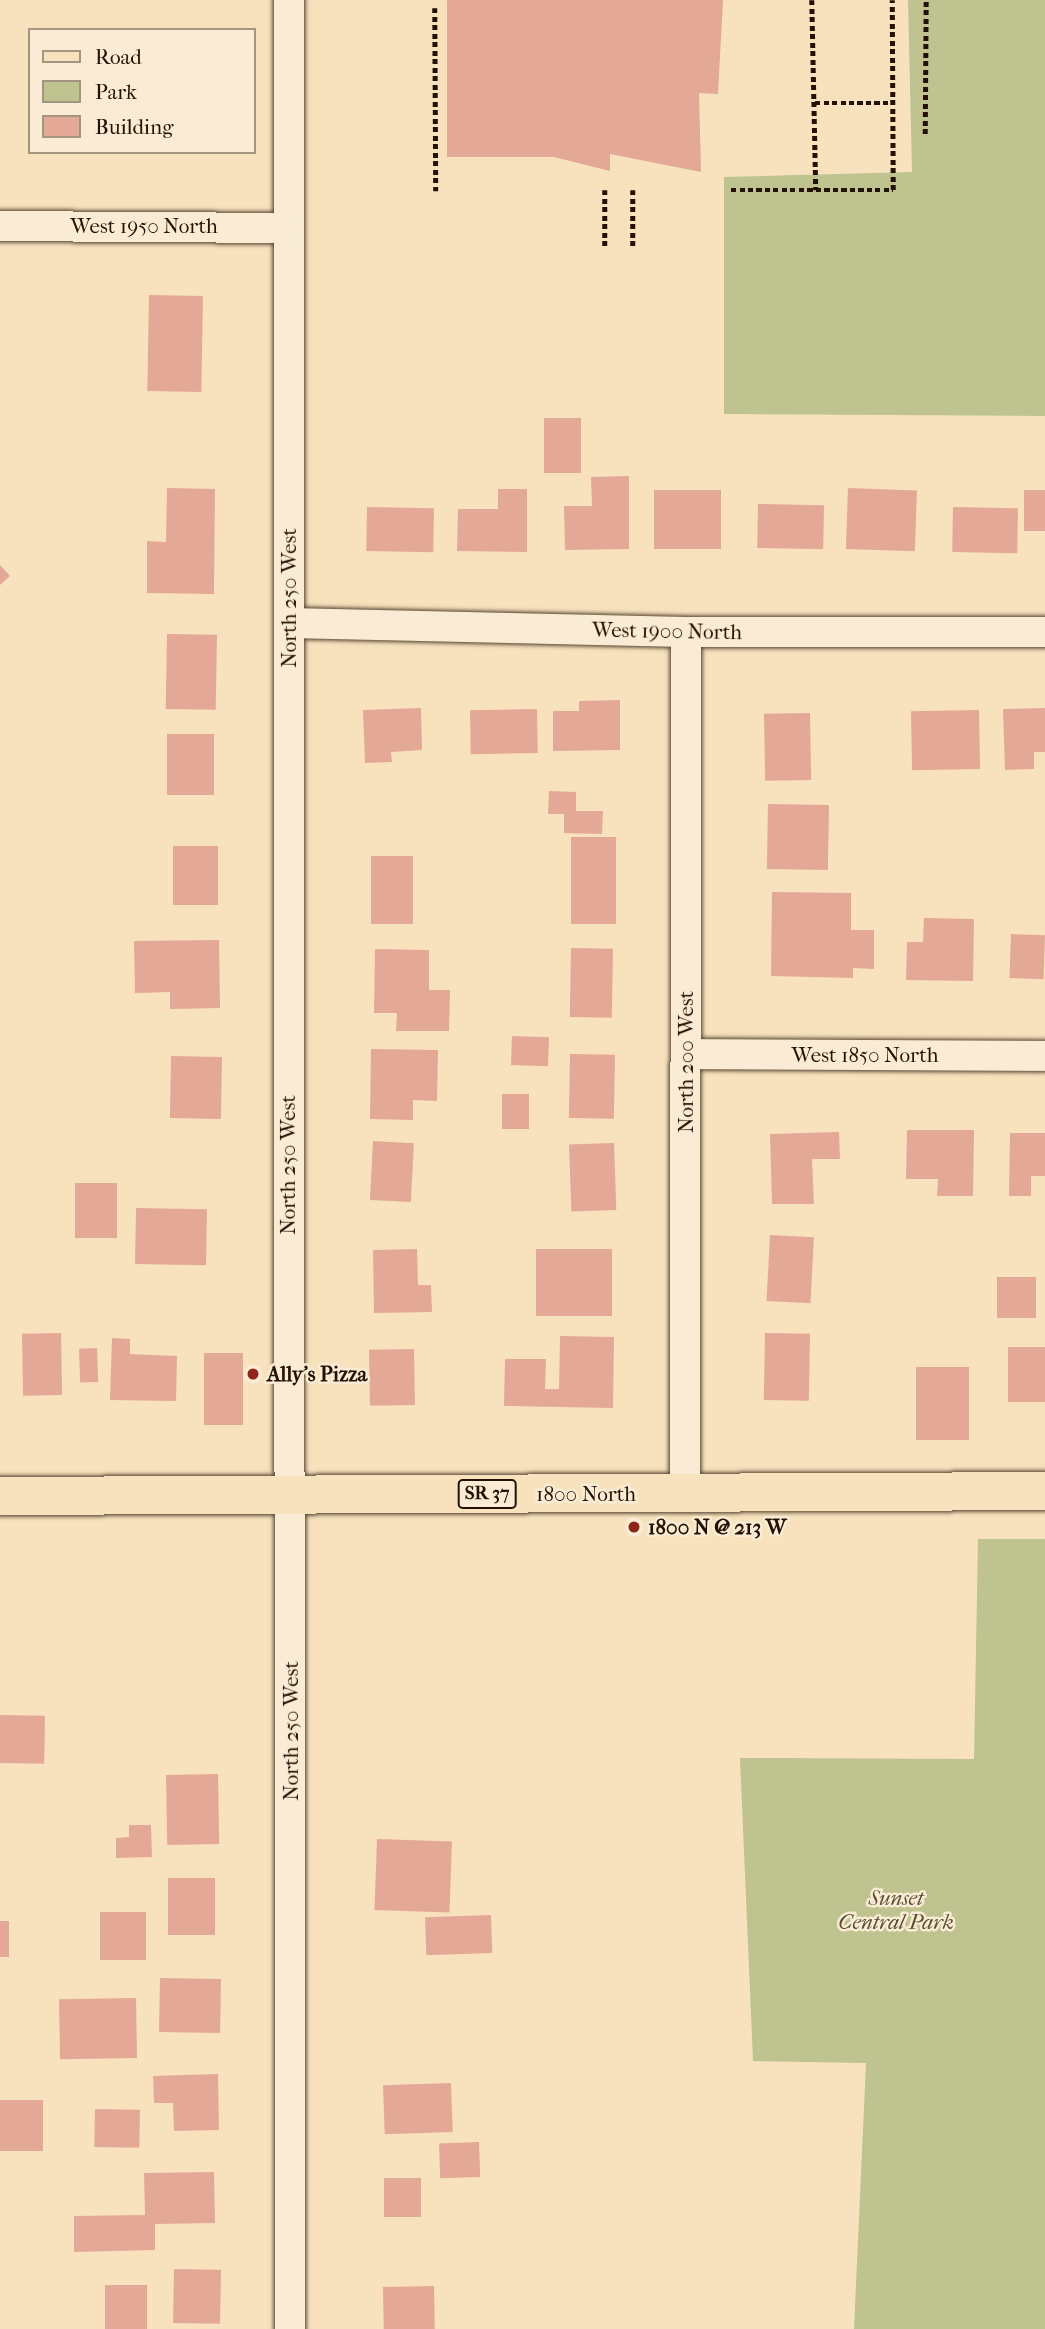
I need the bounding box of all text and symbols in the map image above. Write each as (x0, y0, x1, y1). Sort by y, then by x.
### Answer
legend (28, 28, 256, 154)
text: Road (95, 45, 142, 69)
text: Park (95, 80, 137, 104)
text: Building (95, 115, 173, 139)
street label: West 1950 North (70, 213, 218, 239)
street label: North 250 West (276, 528, 302, 668)
street label: West 1900 North (592, 617, 742, 645)
street label: North 200 West (673, 991, 699, 1133)
street label: West 1850 North (792, 1042, 938, 1068)
street label: North 250 West (275, 1095, 301, 1235)
place label: Ally's Pizza (267, 1361, 367, 1387)
marker: Ally's Pizza (245, 1366, 261, 1382)
road number: SR 37 (457, 1478, 517, 1510)
street label: 1800 North (536, 1481, 636, 1507)
place label: 1800 N @ 213 W (648, 1514, 786, 1540)
marker: 1800 N @ 213 W (626, 1519, 642, 1535)
street label: North 250 West (278, 1661, 304, 1801)
park label: Sunset Central Park (838, 1885, 954, 1935)

